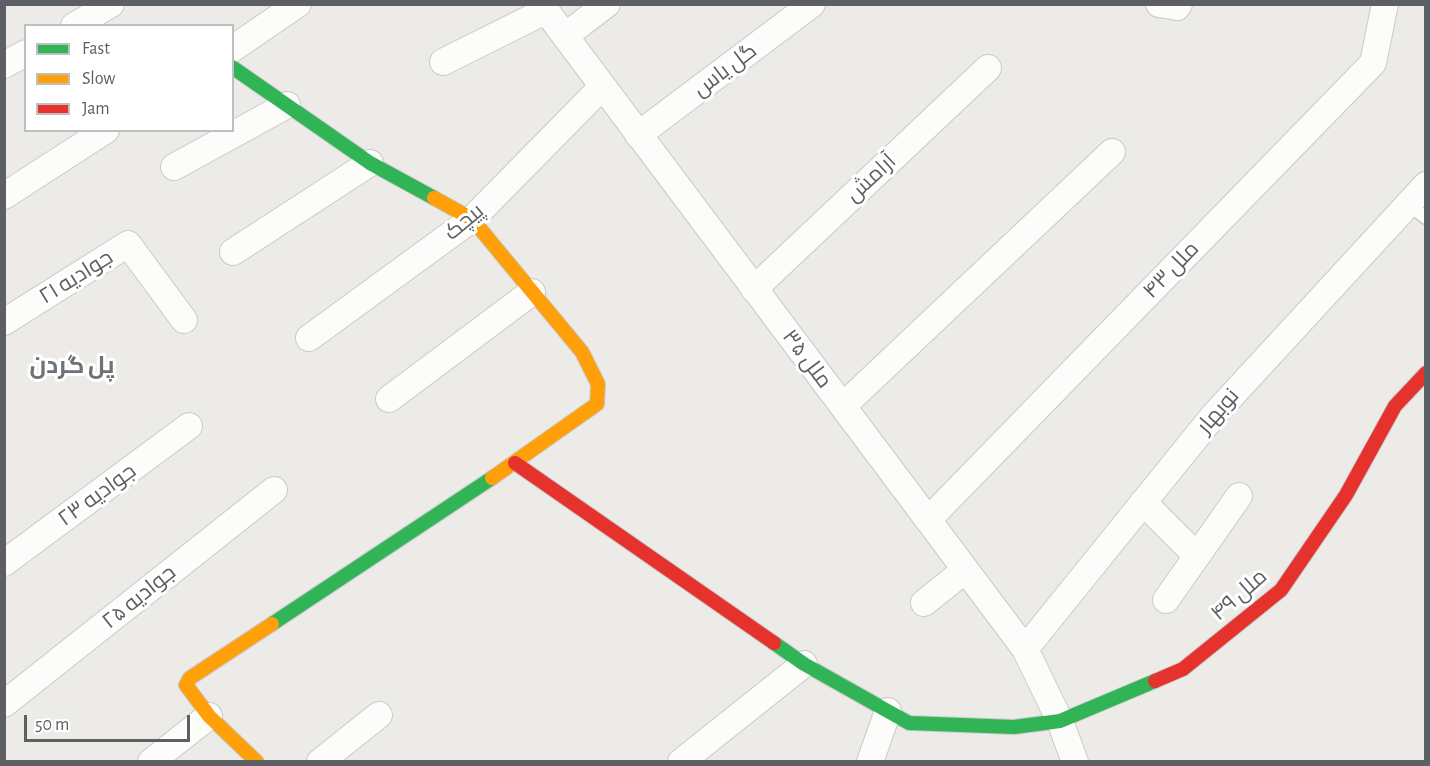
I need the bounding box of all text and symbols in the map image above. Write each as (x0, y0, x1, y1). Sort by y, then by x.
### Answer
legend (24, 24, 234, 132)
street label: گل یاس (688, 38, 762, 102)
text: Fast (82, 40, 110, 58)
text: Slow (82, 70, 115, 88)
text: Jam (82, 100, 110, 118)
street label: آرامش (840, 148, 902, 208)
street label: پیچک (439, 198, 489, 246)
street label: ملل ۴۳ (1137, 236, 1205, 304)
street label: جوادیه ۲۱ (34, 244, 118, 310)
street label: ملل ۳۵ (776, 324, 838, 394)
district label: پل گردن (30, 352, 114, 380)
street label: نوبهار (1191, 383, 1245, 439)
street label: جوادیه ۲۳ (53, 458, 141, 532)
street label: جوادیه ۲۵ (97, 559, 181, 635)
street label: ملل ۴۹ (1205, 563, 1273, 627)
scale bar (27, 703, 194, 741)
text: 50 m (35, 716, 69, 734)

